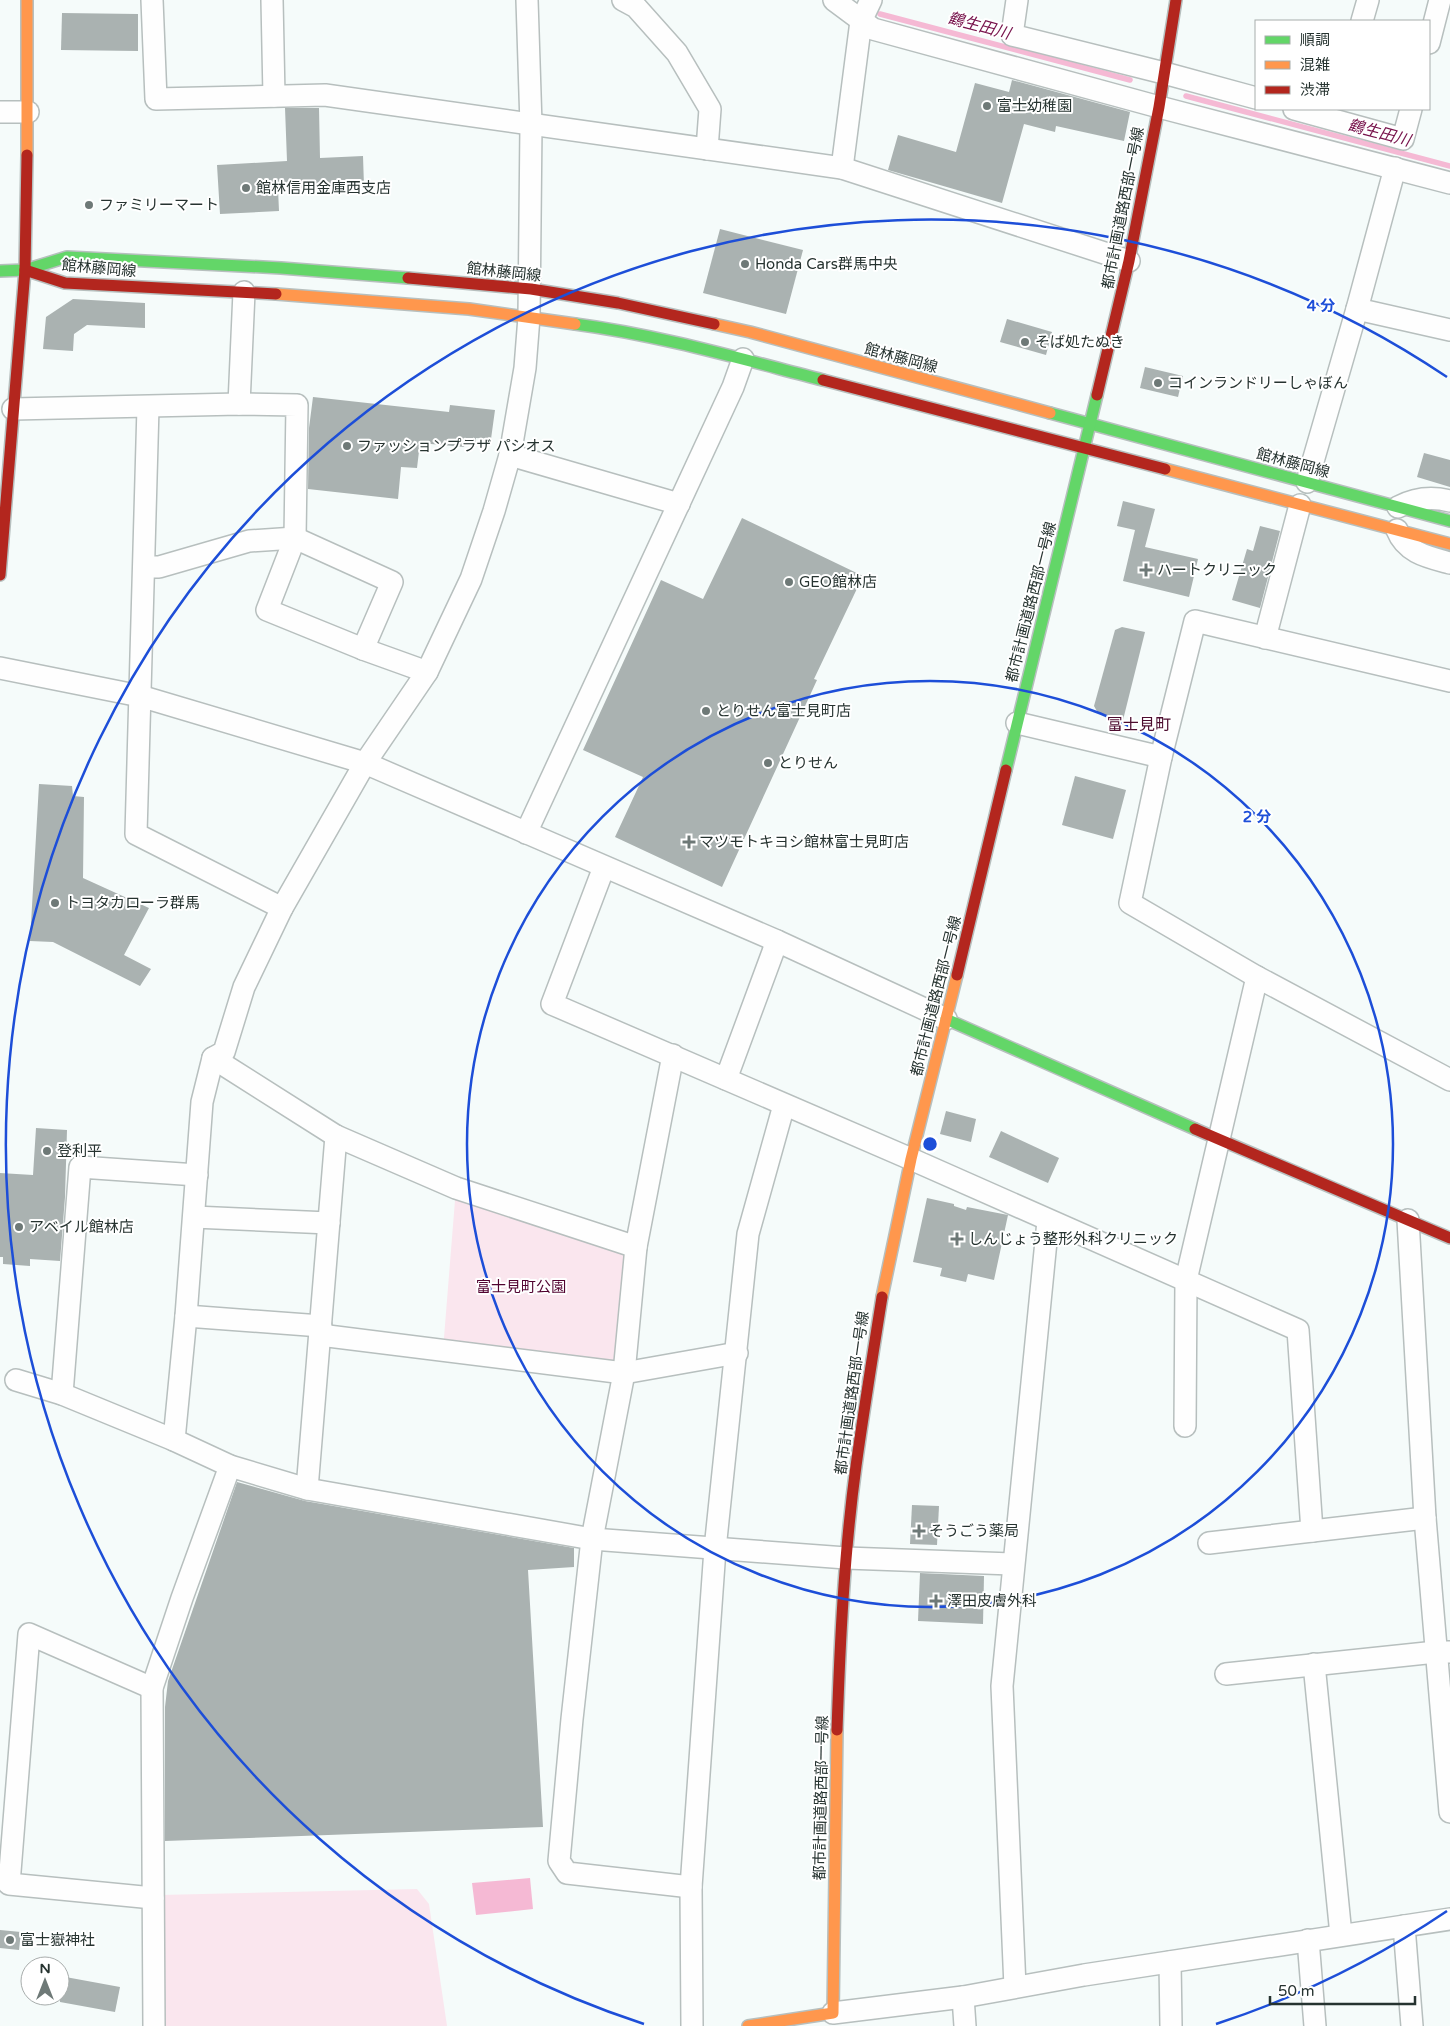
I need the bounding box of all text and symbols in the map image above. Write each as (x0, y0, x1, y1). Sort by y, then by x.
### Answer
water label: 鶴生田川 (945, 8, 1014, 44)
legend (1255, 20, 1430, 110)
text: 順調 (1300, 31, 1330, 49)
text: 混雑 (1300, 56, 1330, 74)
text: 渋滞 (1300, 81, 1330, 99)
place label: 富士幼稚園 (997, 97, 1072, 115)
marker: 富士幼稚園 (981, 100, 993, 112)
water label: 鶴生田川 (1345, 115, 1414, 151)
street label: 都市計画道路西部一号線 (1098, 125, 1148, 291)
place label: 館林信用金庫西支店 (256, 179, 391, 197)
marker: 館林信用金庫西支店 (240, 182, 252, 194)
place label: ファミリーマート (99, 196, 219, 214)
marker: ファミリーマート (83, 199, 95, 211)
place label: Honda Cars群馬中央 (755, 255, 898, 273)
street label: 館林藤岡線 (61, 256, 137, 280)
marker: Honda Cars群馬中央 (739, 258, 751, 270)
street label: 館林藤岡線 (466, 259, 542, 285)
text: 4 分 (1307, 297, 1335, 315)
place label: そば処たぬき (1035, 333, 1125, 351)
marker: そば処たぬき (1019, 336, 1031, 348)
street label: 館林藤岡線 (862, 340, 940, 376)
place label: コインランドリーしゃぼん (1168, 374, 1348, 392)
marker: コインランドリーしゃぼん (1152, 377, 1164, 389)
place label: ファッションプラザ パシオス (357, 437, 555, 455)
marker: ファッションプラザ パシオス (341, 440, 353, 452)
street label: 館林藤岡線 (1254, 445, 1332, 481)
street label: 都市計画道路西部一号線 (1002, 520, 1060, 684)
place label: ハートクリニック (1157, 561, 1277, 579)
marker: ハートクリニック (1139, 563, 1153, 577)
place label: GEO館林店 (799, 573, 877, 591)
marker: GEO館林店 (783, 576, 795, 588)
place label: とりせん富士見町店 (716, 702, 851, 720)
marker: とりせん富士見町店 (700, 705, 712, 717)
district label: 富士見町 (1107, 715, 1171, 735)
place label: とりせん (778, 754, 838, 772)
marker: とりせん (762, 757, 774, 769)
text: 2 分 (1243, 808, 1271, 826)
place label: マツモトキヨシ館林富士見町店 (699, 833, 909, 851)
marker: マツモトキヨシ館林富士見町店 (683, 836, 695, 848)
place label: トヨタカローラ群馬 (65, 894, 200, 912)
marker: トヨタカローラ群馬 (49, 897, 61, 909)
street label: 都市計画道路西部一号線 (907, 914, 965, 1078)
centre of rings (921, 1135, 939, 1153)
place label: 登利平 (57, 1142, 102, 1160)
marker: 登利平 (41, 1145, 53, 1157)
place label: アベイル館林店 (29, 1218, 134, 1236)
marker: アベイル館林店 (13, 1221, 25, 1233)
place label: しんじょう整形外科クリニック (968, 1230, 1178, 1248)
marker: しんじょう整形外科クリニック (950, 1232, 964, 1246)
park label: 富士見町公園 (476, 1278, 566, 1296)
street label: 都市計画道路西部一号線 (832, 1310, 872, 1476)
place label: そうごう薬局 (929, 1522, 1019, 1540)
marker: そうごう薬局 (913, 1525, 925, 1537)
place label: 澤田皮膚外科 (947, 1592, 1037, 1610)
marker: 澤田皮膚外科 (929, 1594, 943, 1608)
street label: 都市計画道路西部一号線 (811, 1715, 831, 1881)
place label: 富士嶽神社 (20, 1931, 95, 1949)
marker: 富士嶽神社 (4, 1934, 16, 1946)
north arrow (20, 1956, 70, 2006)
text: N (39, 1960, 51, 1977)
scale bar (1270, 1974, 1415, 2006)
text: 50 m (1278, 1982, 1315, 2000)

